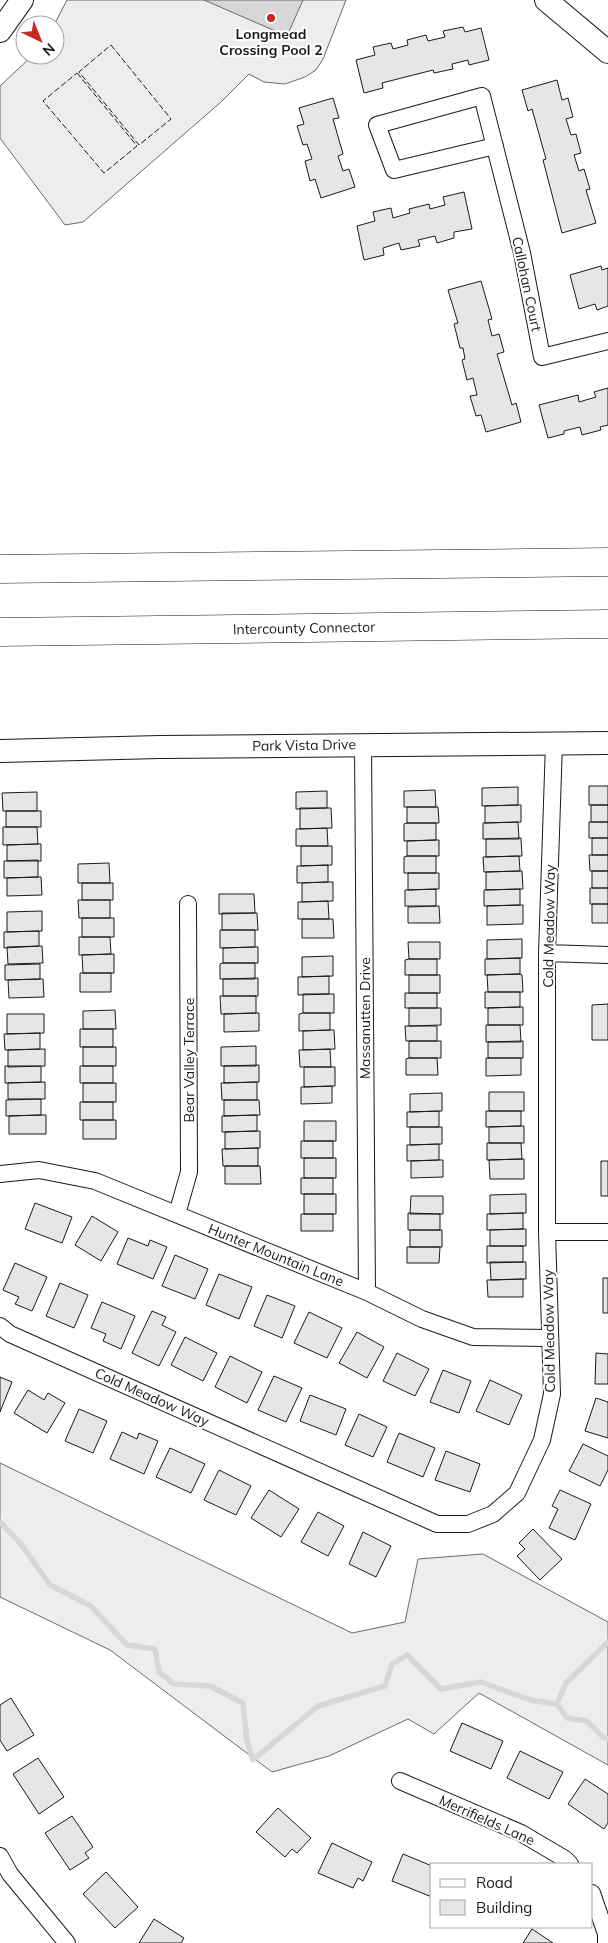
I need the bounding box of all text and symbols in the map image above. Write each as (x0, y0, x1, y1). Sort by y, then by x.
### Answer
marker: Longmead Crossing Pool 2 (265, 12, 277, 24)
north arrow (15, 15, 65, 65)
place label: Longmead Crossing Pool 2 (219, 25, 323, 59)
text: N (39, 39, 59, 60)
street label: Callohan Court (508, 235, 546, 333)
street label: Intercounty Connector (233, 618, 376, 638)
street label: Park Vista Drive (252, 735, 356, 755)
street label: Cold Meadow Way (539, 864, 559, 988)
street label: Massanutten Drive (356, 957, 374, 1079)
street label: Bear Valley Terrace (180, 998, 198, 1122)
street label: Hunter Mountain Lane (205, 1220, 347, 1290)
street label: Cold Meadow Way (539, 1269, 559, 1393)
street label: Cold Meadow Way (92, 1364, 212, 1430)
street label: Merrifields Lane (436, 1791, 538, 1849)
legend (430, 1863, 593, 1928)
text: Road (476, 1873, 513, 1892)
text: Building (476, 1898, 532, 1917)

